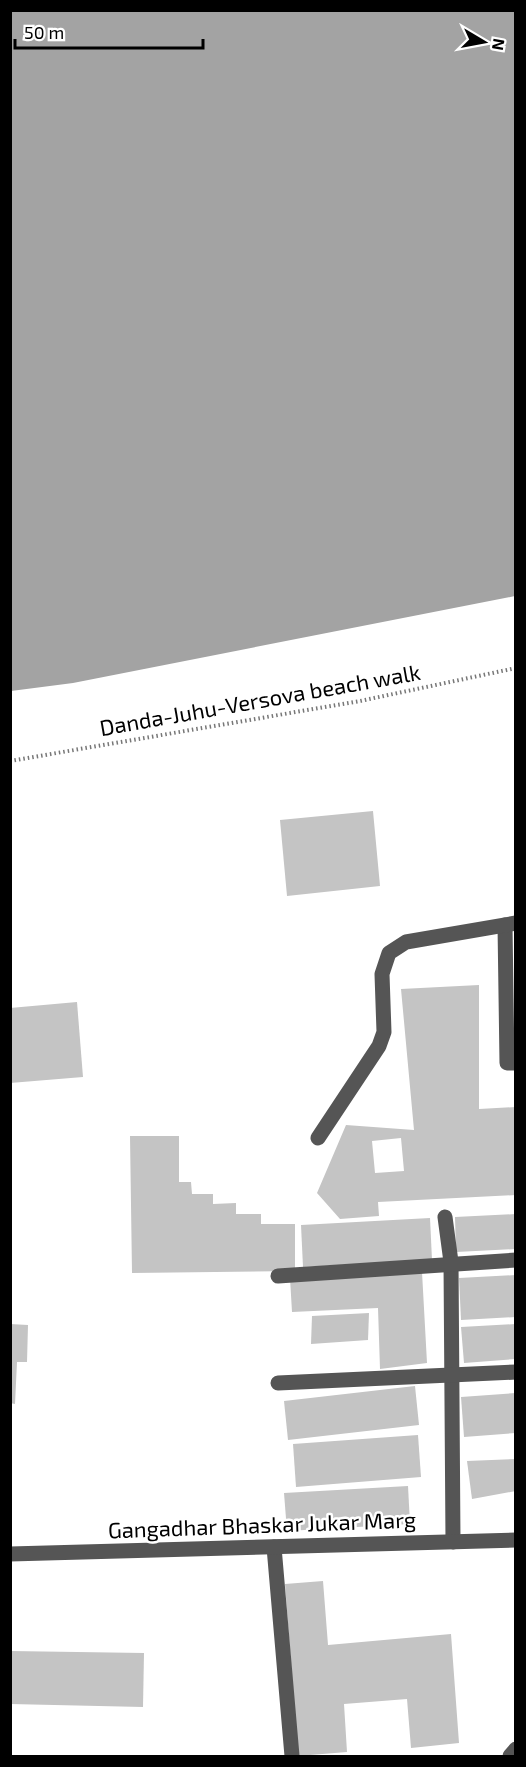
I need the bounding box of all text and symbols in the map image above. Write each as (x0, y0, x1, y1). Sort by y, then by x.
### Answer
scale bar (15, 12, 202, 50)
north arrow (454, 12, 514, 72)
text: 50 m (24, 21, 64, 43)
text: N (489, 37, 510, 52)
street label: Danda-Juhu-Versova beach walk (97, 658, 422, 740)
street label: Gangadhar Bhaskar Jukar Marg (107, 1506, 417, 1542)

